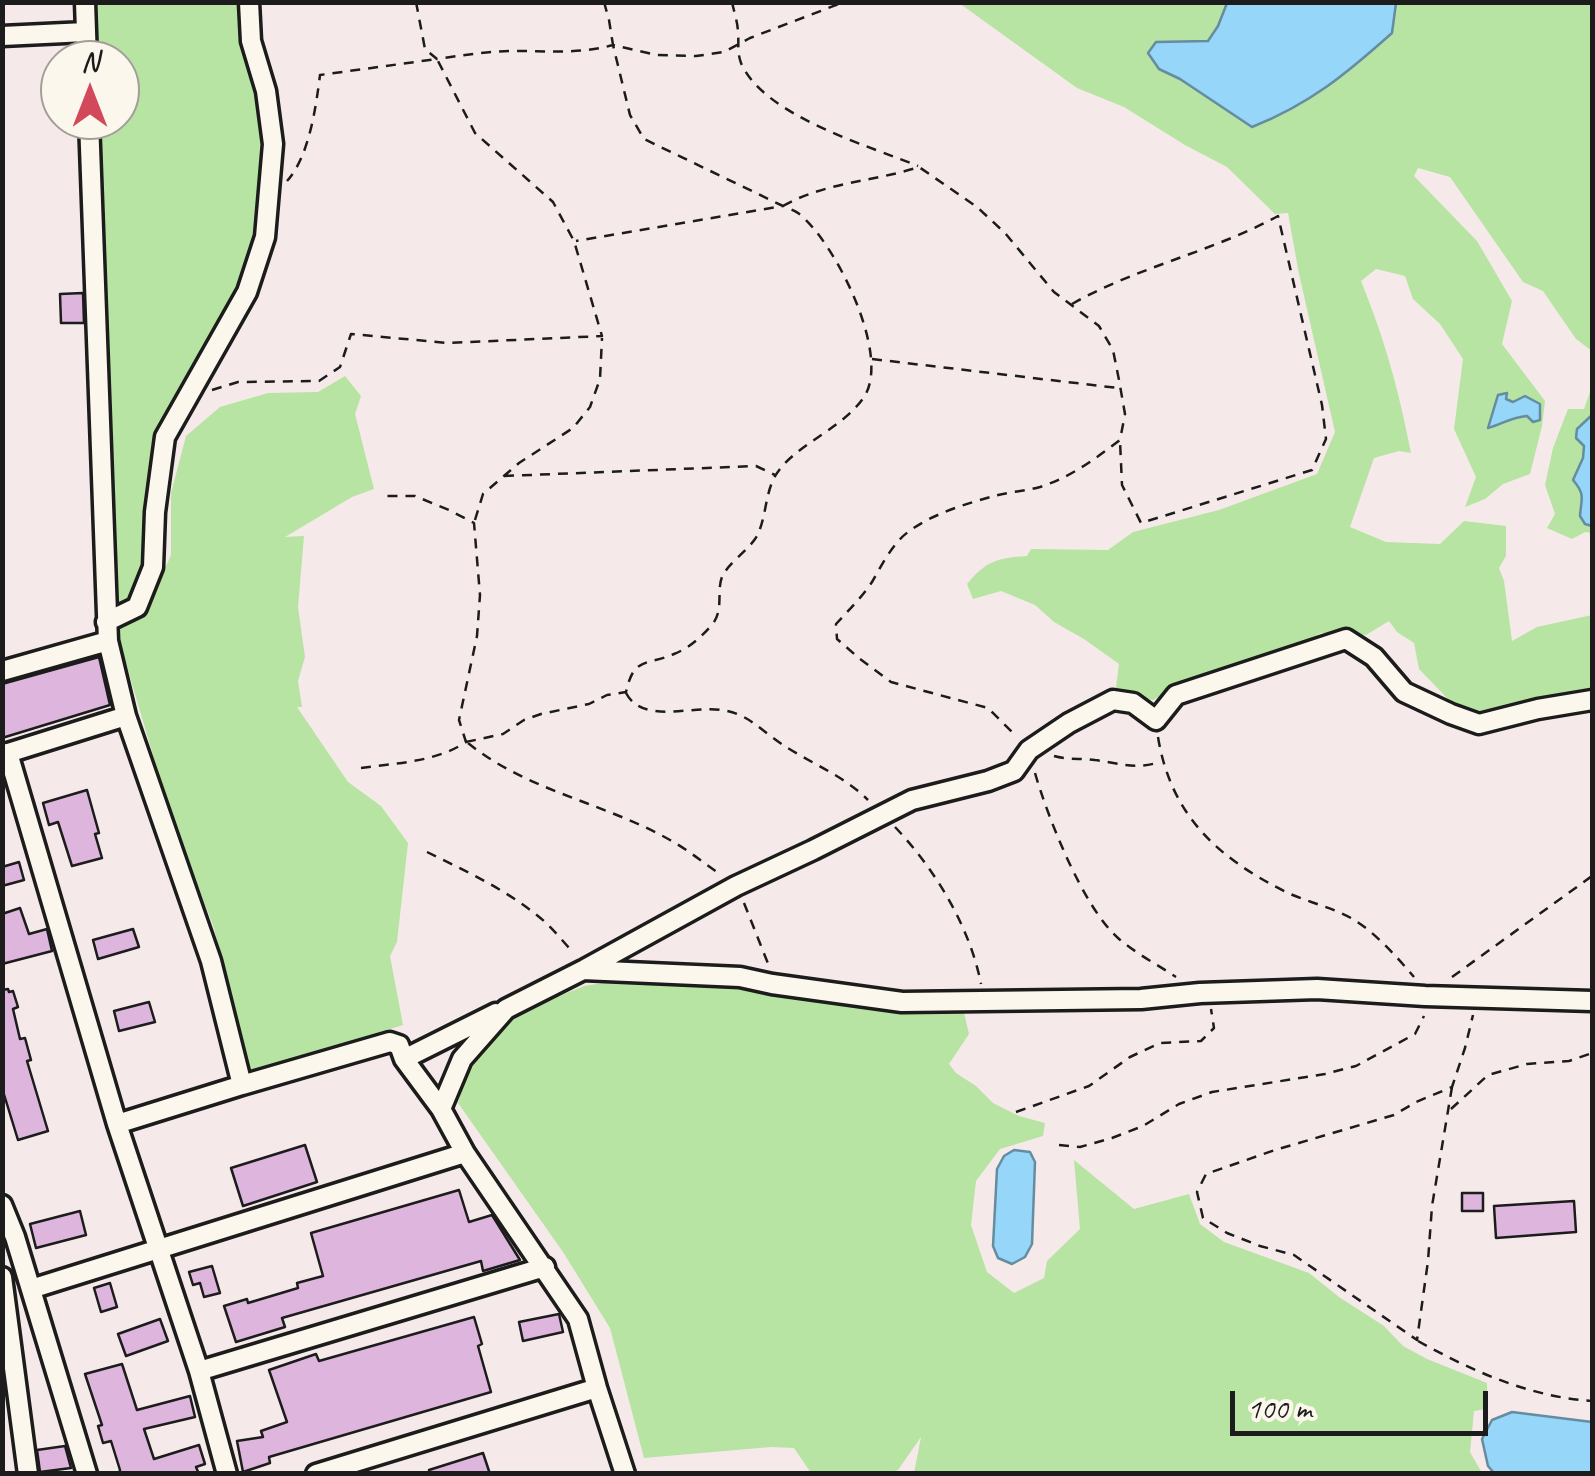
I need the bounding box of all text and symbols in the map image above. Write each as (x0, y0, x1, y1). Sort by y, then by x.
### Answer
north arrow (40, 40, 140, 140)
text: N (81, 44, 99, 79)
scale bar (1235, 1371, 1492, 1433)
text: 100 m (1247, 1389, 1312, 1427)

